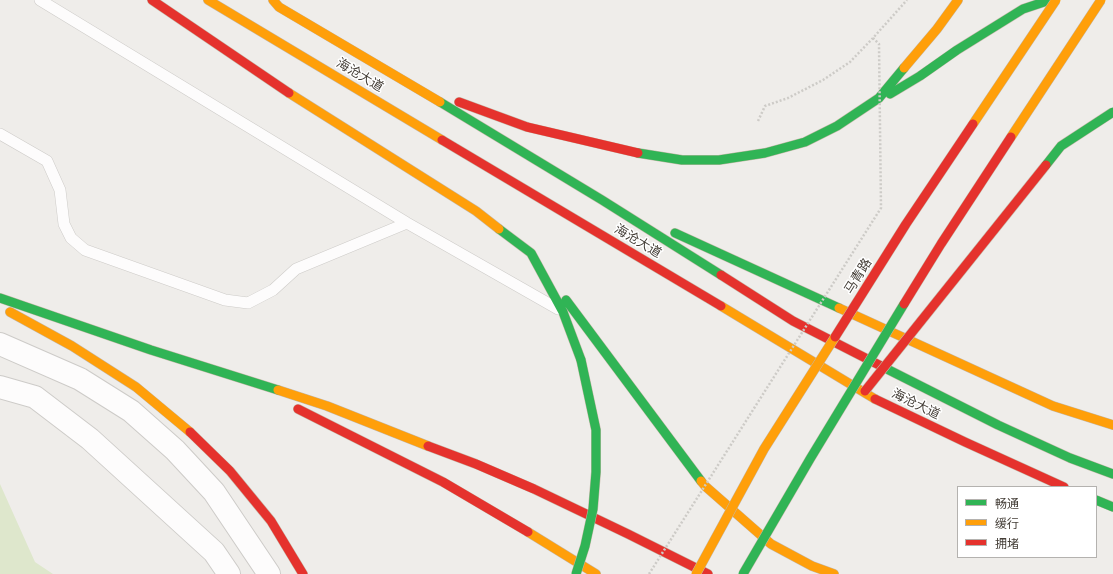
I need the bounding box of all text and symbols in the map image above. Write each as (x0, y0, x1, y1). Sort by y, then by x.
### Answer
street label: 海沧大道 (334, 55, 386, 95)
street label: 海沧大道 (612, 221, 664, 261)
street label: 马青路 (841, 255, 875, 297)
street label: 海沧大道 (889, 386, 943, 422)
legend (957, 486, 1097, 558)
text: 畅通 (995, 496, 1019, 511)
text: 缓行 (995, 516, 1019, 531)
text: 拥堵 (995, 536, 1019, 551)

